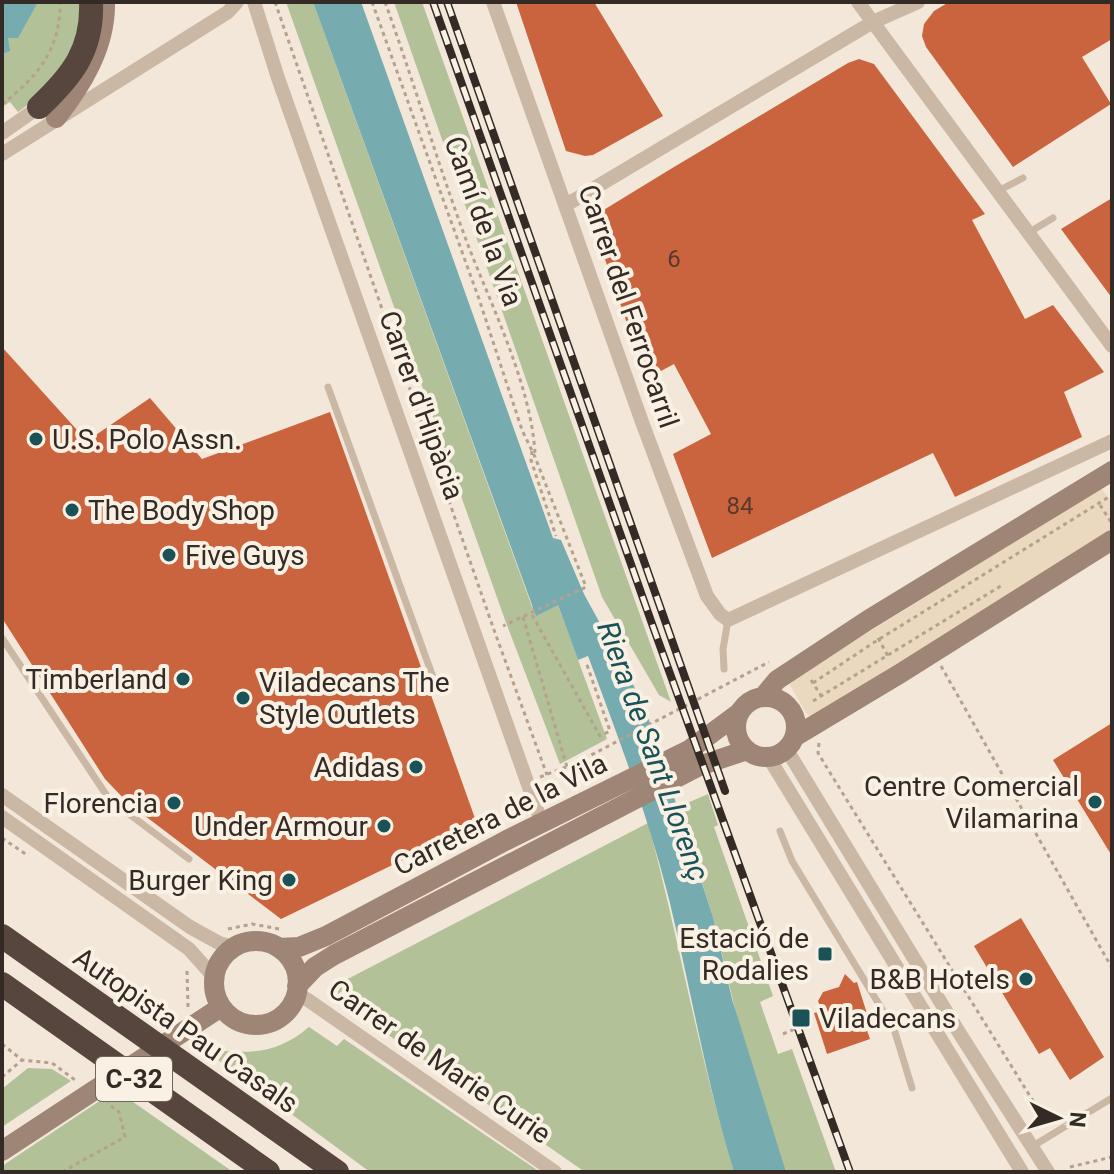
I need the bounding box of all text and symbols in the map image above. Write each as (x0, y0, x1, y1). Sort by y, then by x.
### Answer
street label: Camí de la Via (438, 132, 530, 311)
street label: Carrer del Ferrocarril (571, 180, 686, 432)
house number: 6 (667, 245, 681, 273)
street label: Carrer d'Hipàcia (372, 306, 471, 504)
place label: U.S. Polo Assn. (52, 423, 242, 456)
marker: U.S. Polo Assn. (27, 430, 45, 448)
house number: 84 (727, 492, 753, 520)
place label: The Body Shop (88, 494, 275, 527)
marker: The Body Shop (63, 501, 81, 519)
place label: Five Guys (185, 539, 305, 572)
marker: Five Guys (160, 546, 178, 564)
water label: Riera de Sant Llorenç (590, 616, 717, 885)
place label: Timberland (26, 663, 167, 696)
place label: Viladecans The Style Outlets (259, 666, 450, 731)
marker: Timberland (174, 670, 192, 688)
marker: Viladecans The Style Outlets (234, 689, 252, 707)
street label: Carretera de la Vila (388, 746, 613, 883)
place label: Adidas (314, 751, 400, 784)
marker: Adidas (407, 758, 425, 776)
place label: Centre Comercial Vilamarina (864, 770, 1079, 835)
place label: Florencia (44, 787, 158, 820)
marker: Centre Comercial Vilamarina (1086, 793, 1104, 811)
marker: Florencia (165, 794, 183, 812)
place label: Under Armour (194, 810, 368, 843)
marker: Under Armour (375, 817, 393, 835)
place label: Burger King (128, 864, 273, 897)
marker: Burger King (280, 871, 298, 889)
place label: Estació de Rodalies (679, 922, 809, 987)
street label: Autopista Pau Casals (67, 941, 304, 1120)
marker: Estació de Rodalies (816, 945, 834, 963)
place label: B&B Hotels (870, 963, 1010, 996)
marker: B&B Hotels (1017, 970, 1035, 988)
street label: Carrer de Marie Curie (322, 972, 557, 1151)
place label: Viladecans (819, 1002, 956, 1035)
marker: Viladecans (790, 1007, 812, 1029)
road number: C-32 (96, 1057, 172, 1101)
north arrow (1018, 1078, 1098, 1158)
text: N (1064, 1111, 1091, 1129)

